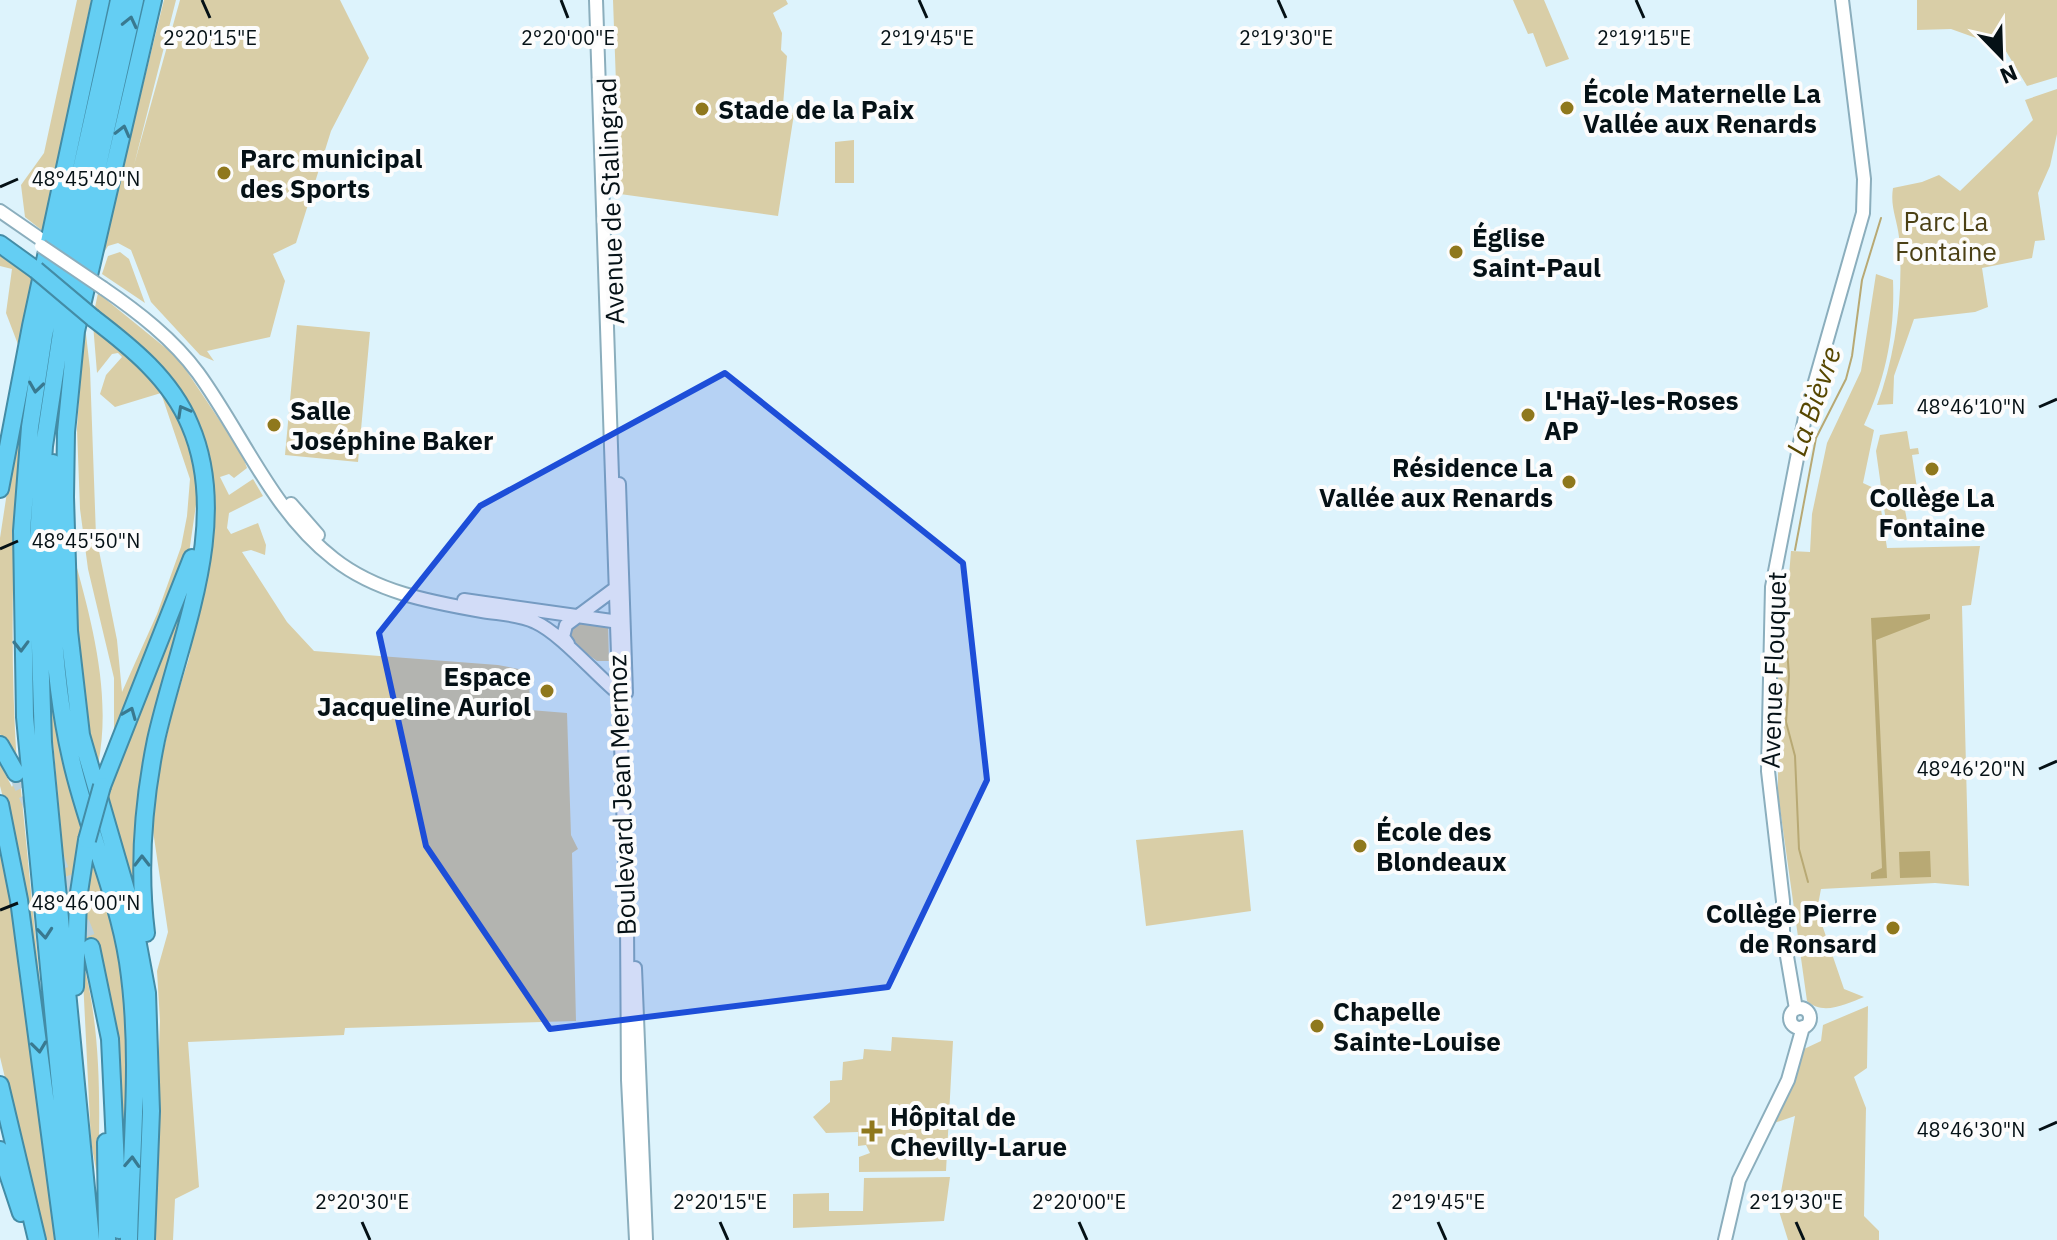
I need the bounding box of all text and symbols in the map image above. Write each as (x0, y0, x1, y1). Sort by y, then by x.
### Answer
one-way arrow (121, 16, 138, 30)
north arrow (1961, 16, 2041, 96)
text: 2°20'15"E (163, 24, 257, 51)
text: 2°20'00"E (521, 24, 615, 51)
text: 2°19'45"E (880, 24, 974, 51)
text: 2°19'30"E (1239, 24, 1333, 51)
text: 2°19'15"E (1597, 24, 1691, 51)
text: N (1996, 58, 2022, 91)
place label: École Maternelle La Vallée aux Renards (1583, 76, 1821, 140)
street label: Avenue de Stalingrad (589, 77, 631, 325)
place label: Stade de la Paix (718, 92, 915, 126)
marker: École Maternelle La Vallée aux Renards (1558, 99, 1576, 117)
marker: Stade de la Paix (693, 100, 711, 118)
one-way arrow (114, 124, 131, 138)
place label: Parc municipal des Sports (240, 141, 423, 205)
marker: Parc municipal des Sports (215, 164, 233, 182)
text: 48°45'40"N (32, 165, 140, 192)
park label: Parc La Fontaine (1895, 204, 1997, 268)
place label: Église Saint-Paul (1472, 220, 1601, 284)
marker: Église Saint-Paul (1447, 243, 1465, 261)
water label: La Bièvre (1777, 342, 1849, 460)
one-way arrow (28, 380, 45, 394)
place label: L'Haÿ-les-Roses AP (1544, 383, 1739, 447)
place label: Salle Joséphine Baker (290, 393, 493, 457)
text: 48°46'10"N (1917, 393, 2025, 420)
one-way arrow (177, 406, 193, 420)
marker: L'Haÿ-les-Roses AP (1519, 406, 1537, 424)
marker: Salle Joséphine Baker (265, 416, 283, 434)
place label: Résidence La Vallée aux Renards (1319, 450, 1553, 514)
marker: Collège La Fontaine (1923, 460, 1941, 478)
marker: Résidence La Vallée aux Renards (1560, 473, 1578, 491)
place label: Collège La Fontaine (1869, 480, 1995, 544)
text: 48°45'50"N (32, 527, 140, 554)
street label: Avenue Flouquet (1753, 571, 1793, 769)
one-way arrow (12, 640, 30, 653)
street label: Boulevard Jean Mermoz (599, 654, 643, 936)
place label: Espace Jacqueline Auriol (317, 659, 531, 723)
marker: Espace Jacqueline Auriol (538, 682, 556, 700)
one-way arrow (121, 707, 137, 721)
text: 48°46'20"N (1917, 755, 2025, 782)
place label: École des Blondeaux (1376, 814, 1507, 878)
marker: École des Blondeaux (1351, 837, 1369, 855)
one-way arrow (133, 854, 151, 867)
text: 48°46'00"N (32, 889, 140, 916)
place label: Collège Pierre de Ronsard (1706, 896, 1877, 960)
marker: Collège Pierre de Ronsard (1884, 919, 1902, 937)
one-way arrow (36, 927, 53, 940)
place label: Chapelle Sainte-Louise (1333, 994, 1501, 1058)
marker: Chapelle Sainte-Louise (1308, 1017, 1326, 1035)
one-way arrow (30, 1041, 47, 1054)
place label: Hôpital de Chevilly-Larue (890, 1099, 1067, 1163)
text: 48°46'30"N (1917, 1116, 2025, 1143)
marker: Hôpital de Chevilly-Larue (861, 1120, 883, 1142)
one-way arrow (123, 1155, 140, 1168)
text: 2°20'30"E (315, 1188, 409, 1215)
text: 2°20'15"E (673, 1188, 767, 1215)
text: 2°20'00"E (1032, 1188, 1126, 1215)
text: 2°19'45"E (1391, 1188, 1485, 1215)
text: 2°19'30"E (1749, 1188, 1843, 1215)

